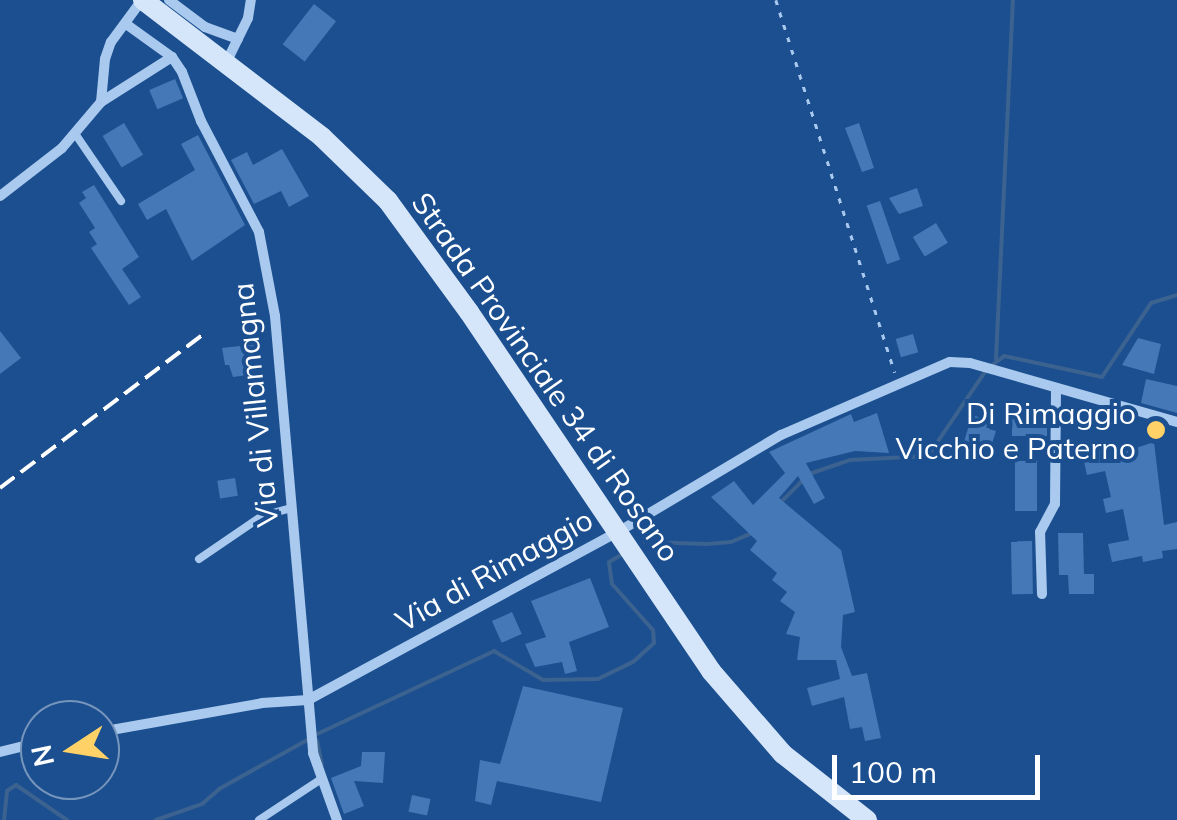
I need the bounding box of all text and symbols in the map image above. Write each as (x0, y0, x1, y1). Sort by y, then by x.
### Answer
street label: Strada Provinciale 34 di Rosano (404, 185, 688, 569)
street label: Via di Villamagna (224, 281, 286, 529)
place label: Di Rimaggio Vicchio e Paterno (896, 395, 1136, 466)
marker: Di Rimaggio Vicchio e Paterno (1145, 419, 1167, 441)
street label: Via di Rimaggio (389, 501, 599, 639)
north arrow (20, 700, 120, 800)
scale bar (837, 735, 1044, 797)
text: N (23, 742, 61, 770)
text: 100 m (849, 753, 937, 791)

